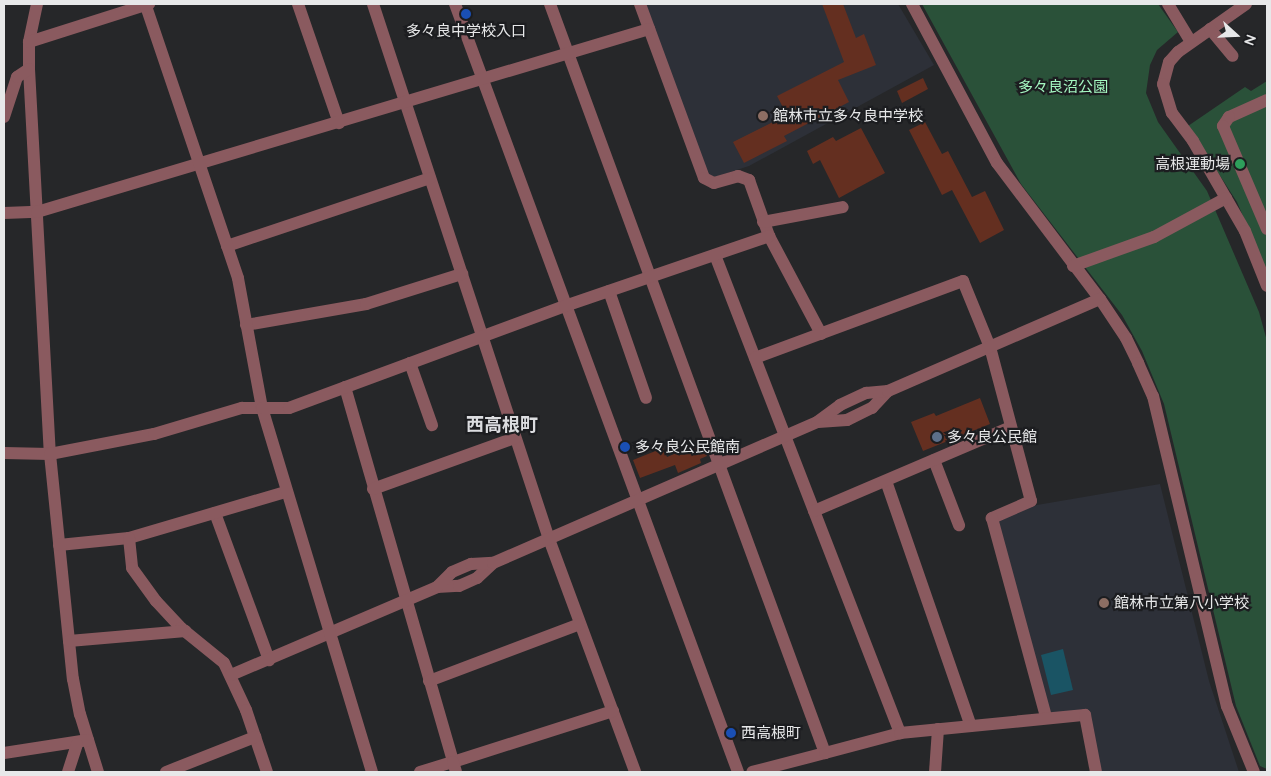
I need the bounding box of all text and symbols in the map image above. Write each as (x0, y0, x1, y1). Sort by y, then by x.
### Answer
marker: 多々良中学校入口 (460, 8, 472, 20)
north arrow (1211, 10, 1261, 60)
place label: 多々良中学校入口 (406, 22, 526, 40)
text: N (1240, 32, 1260, 48)
park label: 多々良沼公園 (1018, 78, 1108, 96)
place label: 館林市立多々良中学校 (773, 107, 923, 125)
marker: 館林市立多々良中学校 (757, 110, 769, 122)
place label: 高根運動場 (1155, 155, 1230, 173)
marker: 高根運動場 (1234, 158, 1246, 170)
district label: 西高根町 (466, 414, 538, 436)
place label: 多々良公民館 (947, 428, 1037, 446)
marker: 多々良公民館 (931, 431, 943, 443)
place label: 多々良公民館南 (635, 438, 740, 456)
marker: 多々良公民館南 (619, 441, 631, 453)
place label: 館林市立第八小学校 (1114, 594, 1249, 612)
marker: 館林市立第八小学校 (1098, 597, 1110, 609)
place label: 西高根町 (741, 724, 801, 742)
marker: 西高根町 (725, 727, 737, 739)

